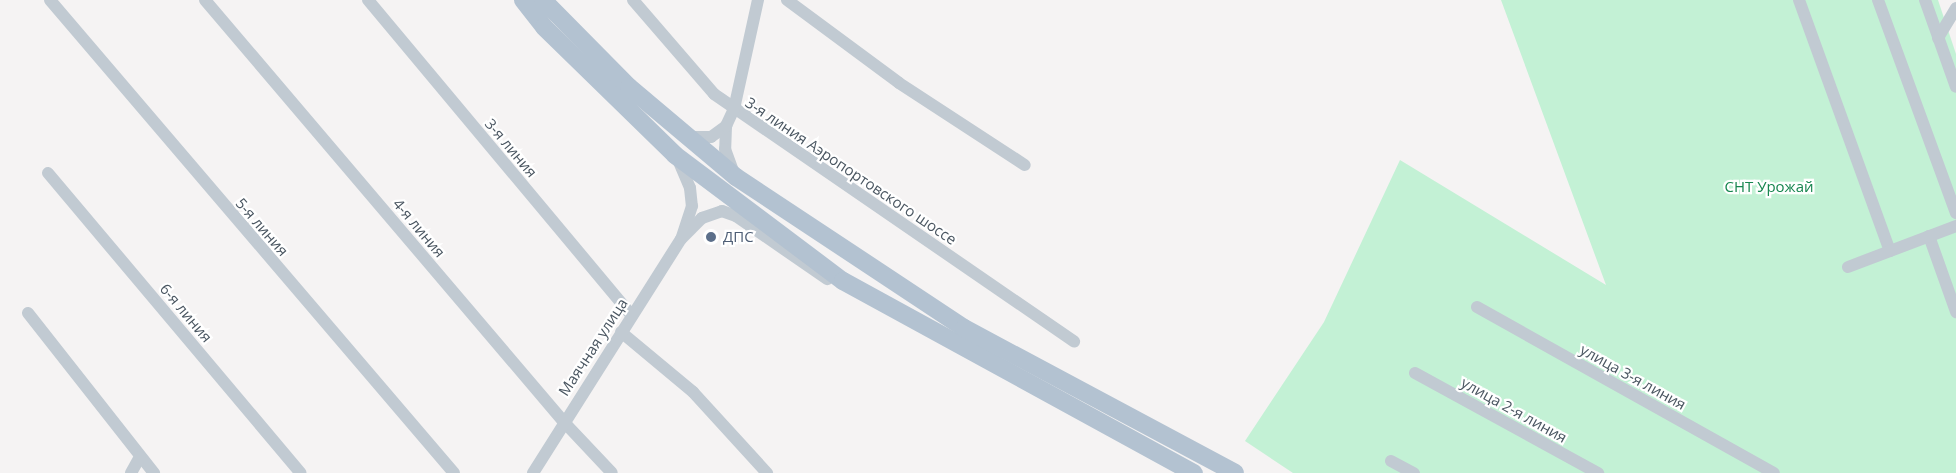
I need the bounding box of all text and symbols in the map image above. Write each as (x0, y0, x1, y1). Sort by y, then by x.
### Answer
street label: 3-я линия Аэропортовского шоссе (742, 93, 960, 249)
street label: 3-я линия (481, 115, 541, 181)
park label: СНТ Урожай (1724, 178, 1814, 196)
street label: 5-я линия (232, 194, 292, 260)
street label: 4-я линия (389, 195, 449, 261)
place label: ДПС (723, 228, 754, 246)
marker: ДПС (704, 230, 718, 244)
street label: 6-я линия (156, 280, 216, 346)
street label: Маячная улица (555, 295, 631, 399)
street label: улица 3-я линия (1577, 340, 1689, 414)
street label: улица 2-я линия (1458, 373, 1570, 447)

